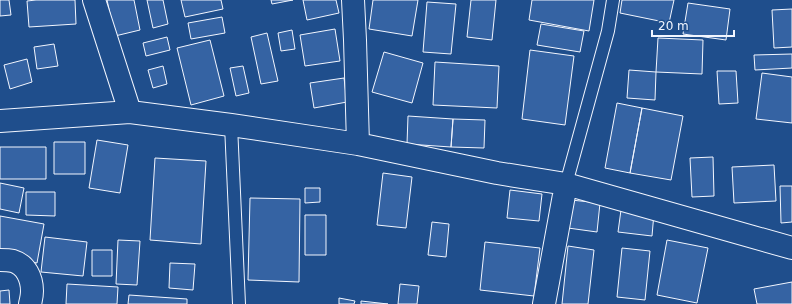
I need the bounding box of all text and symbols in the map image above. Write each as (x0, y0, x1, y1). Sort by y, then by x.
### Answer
scale bar (652, 12, 734, 38)
text: 20 m (658, 19, 689, 33)

